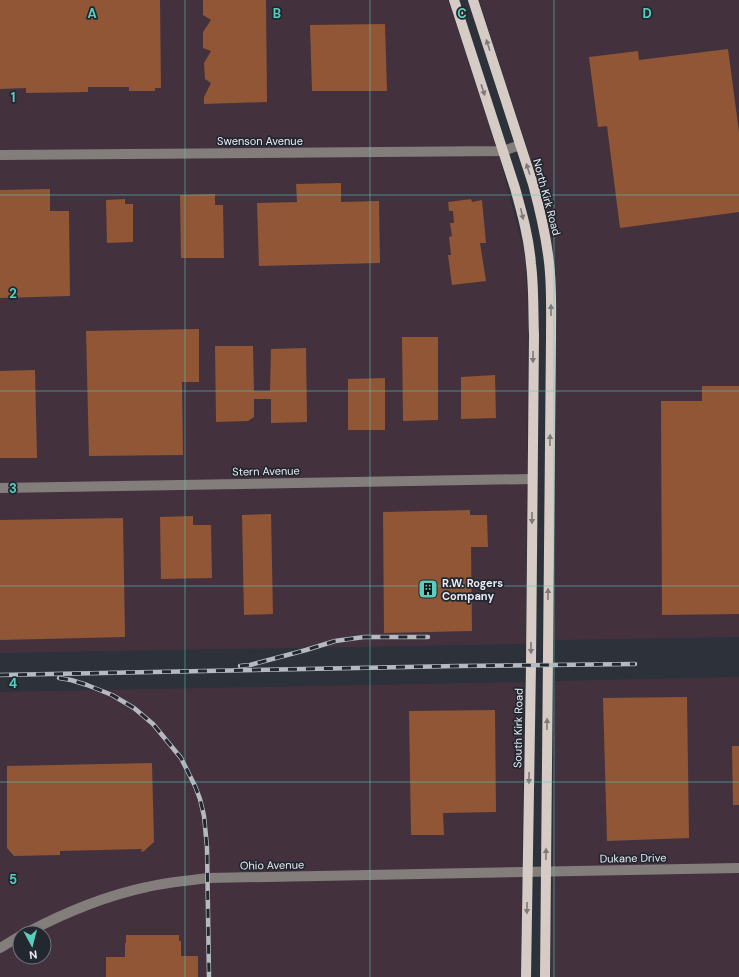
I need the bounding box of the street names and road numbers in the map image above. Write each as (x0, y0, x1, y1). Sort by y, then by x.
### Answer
street label: Swenson Avenue (217, 134, 303, 148)
street label: North Kirk Road (530, 157, 564, 237)
street label: Stern Avenue (232, 463, 300, 479)
street label: South Kirk Road (510, 688, 526, 768)
street label: Dukane Drive (599, 850, 667, 866)
street label: Ohio Avenue (240, 857, 304, 873)

